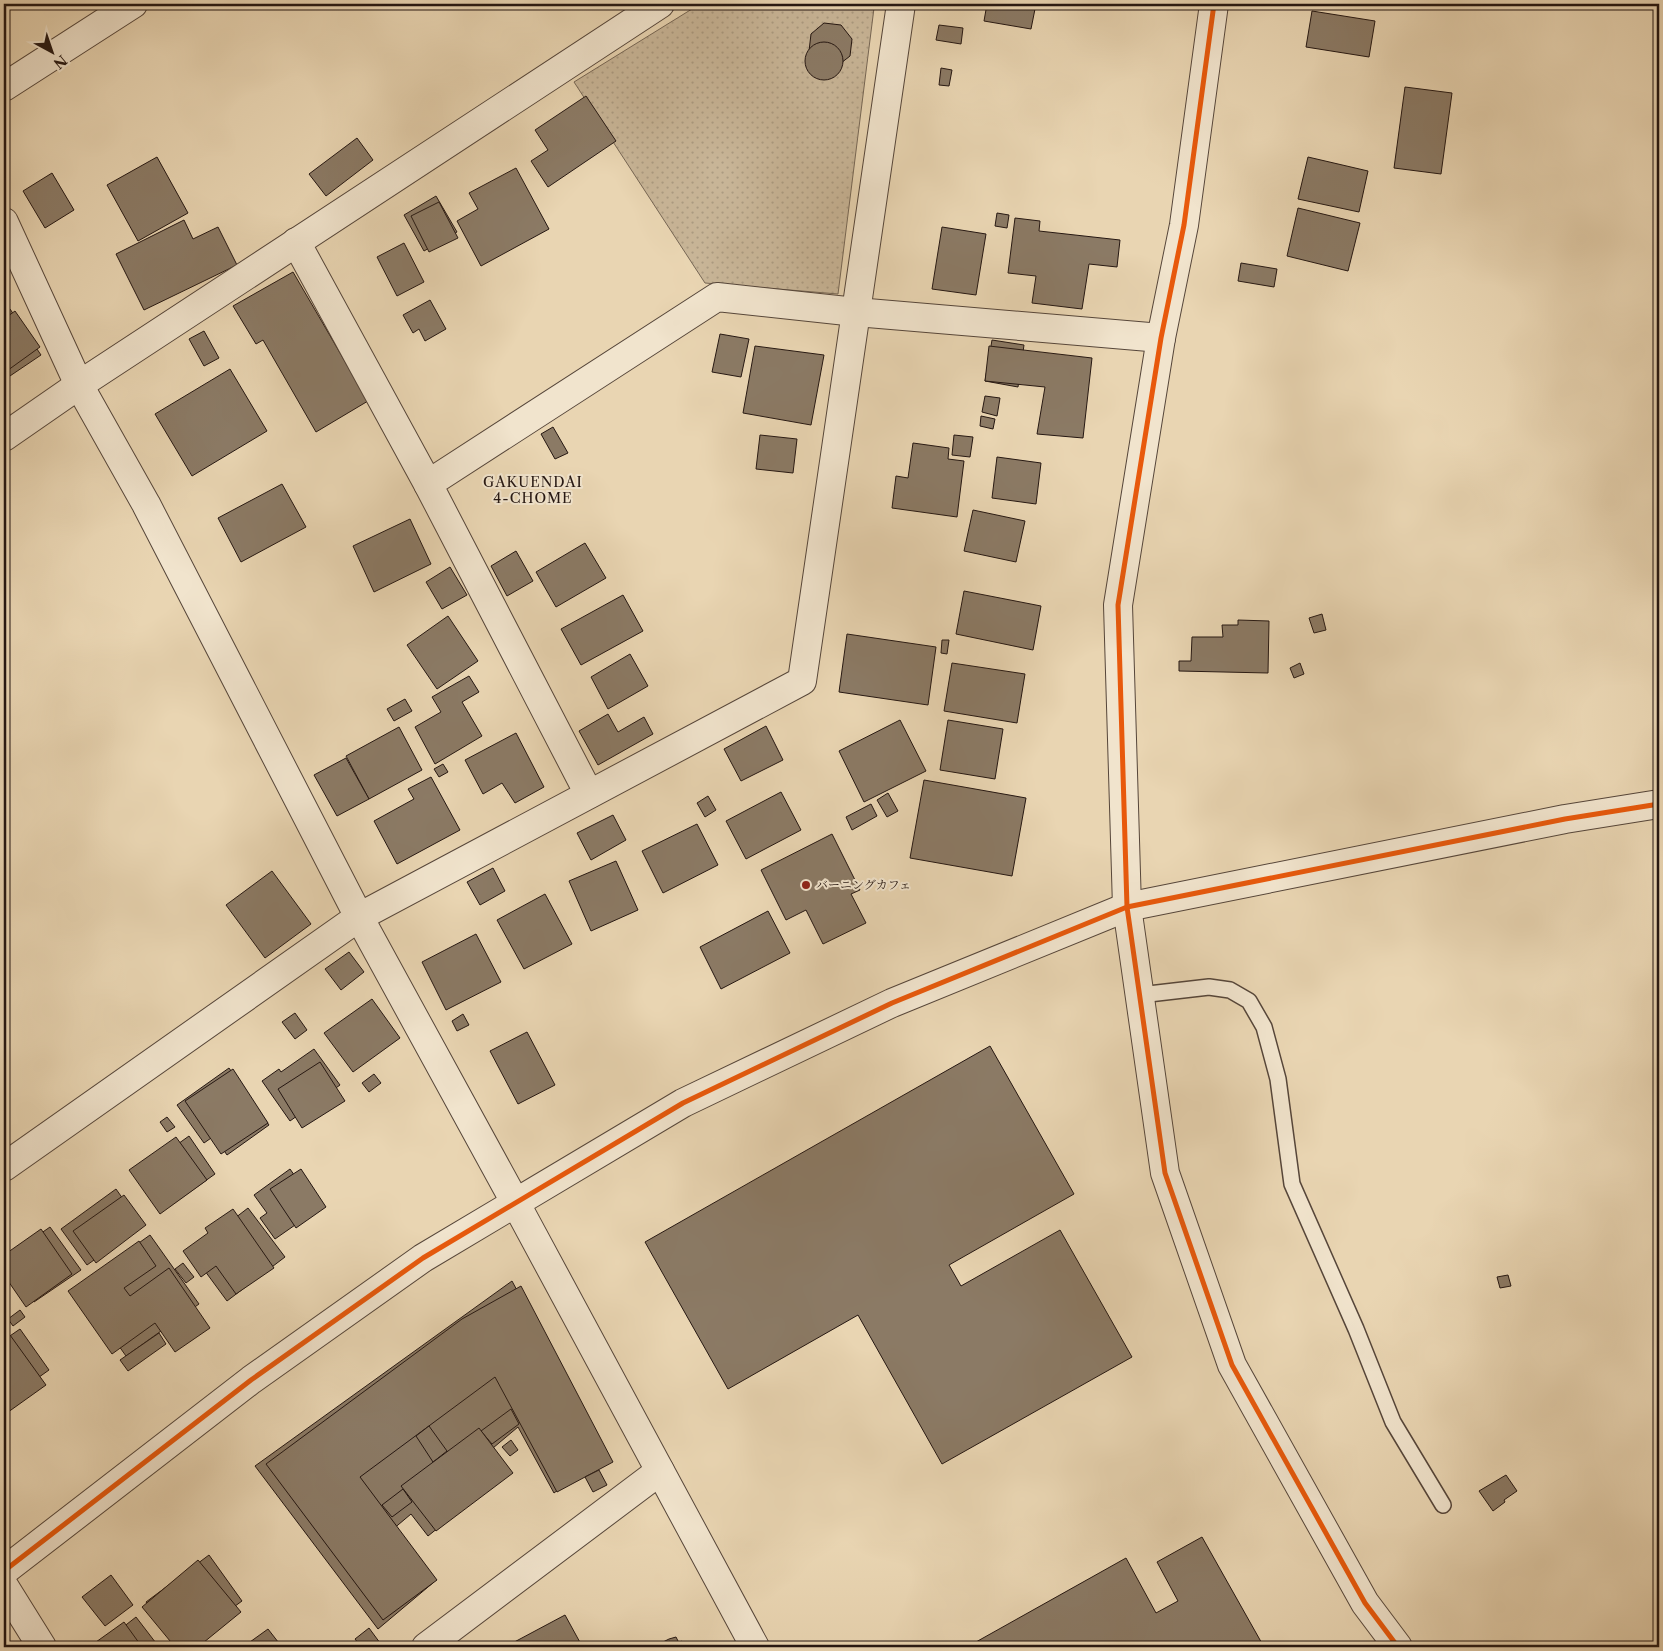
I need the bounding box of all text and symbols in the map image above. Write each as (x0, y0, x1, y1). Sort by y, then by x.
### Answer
north arrow (28, 28, 78, 78)
text: N (50, 51, 71, 73)
district label: GAKUENDAI 4-CHOME (483, 473, 583, 507)
place label: バーニングカフェ (816, 877, 911, 892)
marker: バーニングカフェ (800, 879, 812, 891)

